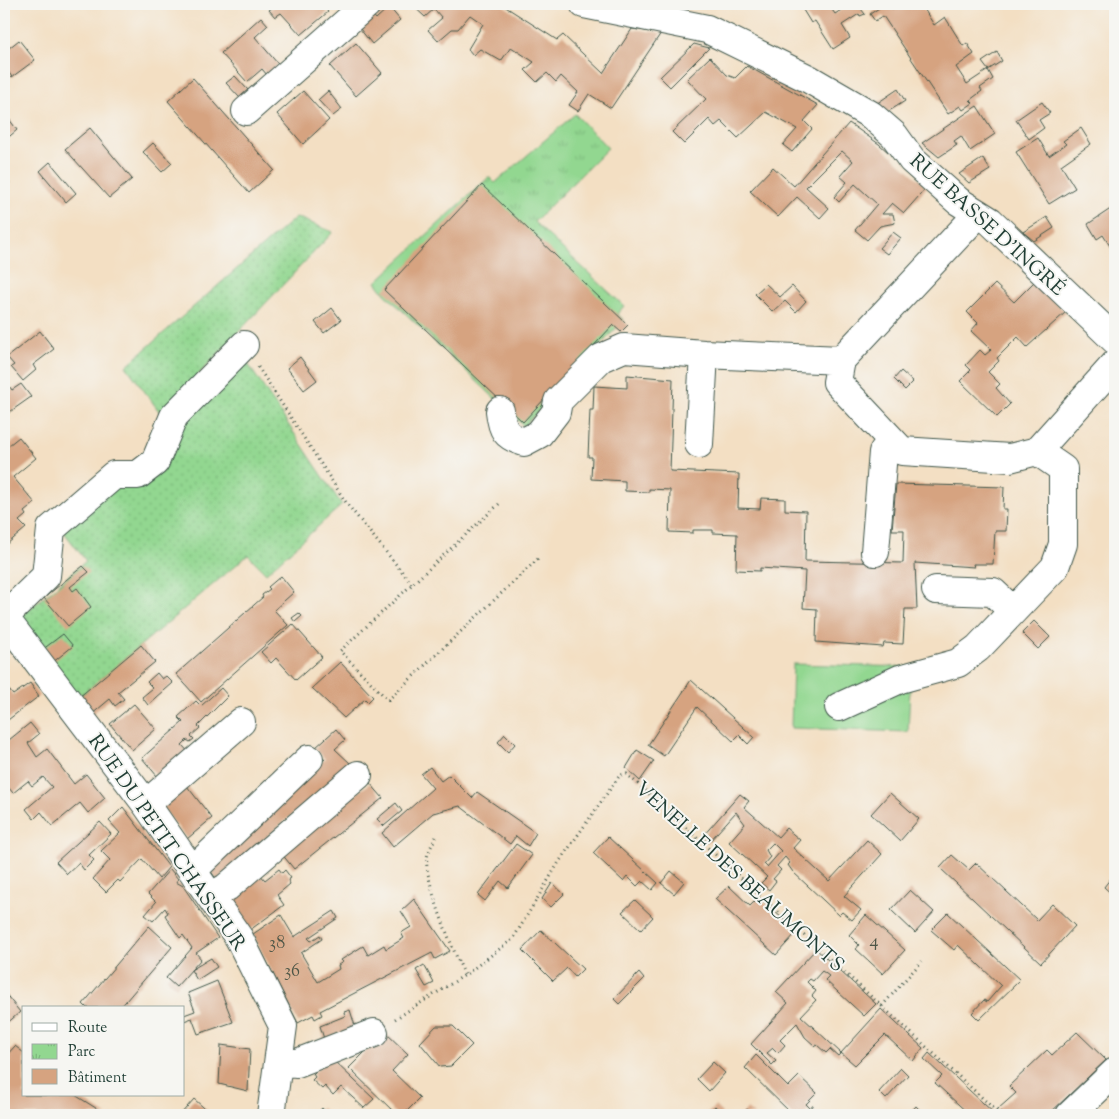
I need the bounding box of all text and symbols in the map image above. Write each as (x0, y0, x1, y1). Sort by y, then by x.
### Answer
street label: RUE BASSE D'INGRÉ (902, 147, 1071, 304)
street label: RUE DU PETIT CHASSEUR (80, 729, 252, 958)
street label: VENELLE DES BEAUMONTS (627, 776, 850, 980)
house number: 4 (869, 929, 879, 955)
house number: 38 (269, 931, 285, 957)
house number: 36 (284, 959, 300, 985)
legend (22, 1006, 185, 1096)
text: Route (68, 1018, 107, 1039)
text: Parc (68, 1042, 96, 1063)
text: Bâtiment (68, 1068, 127, 1089)

